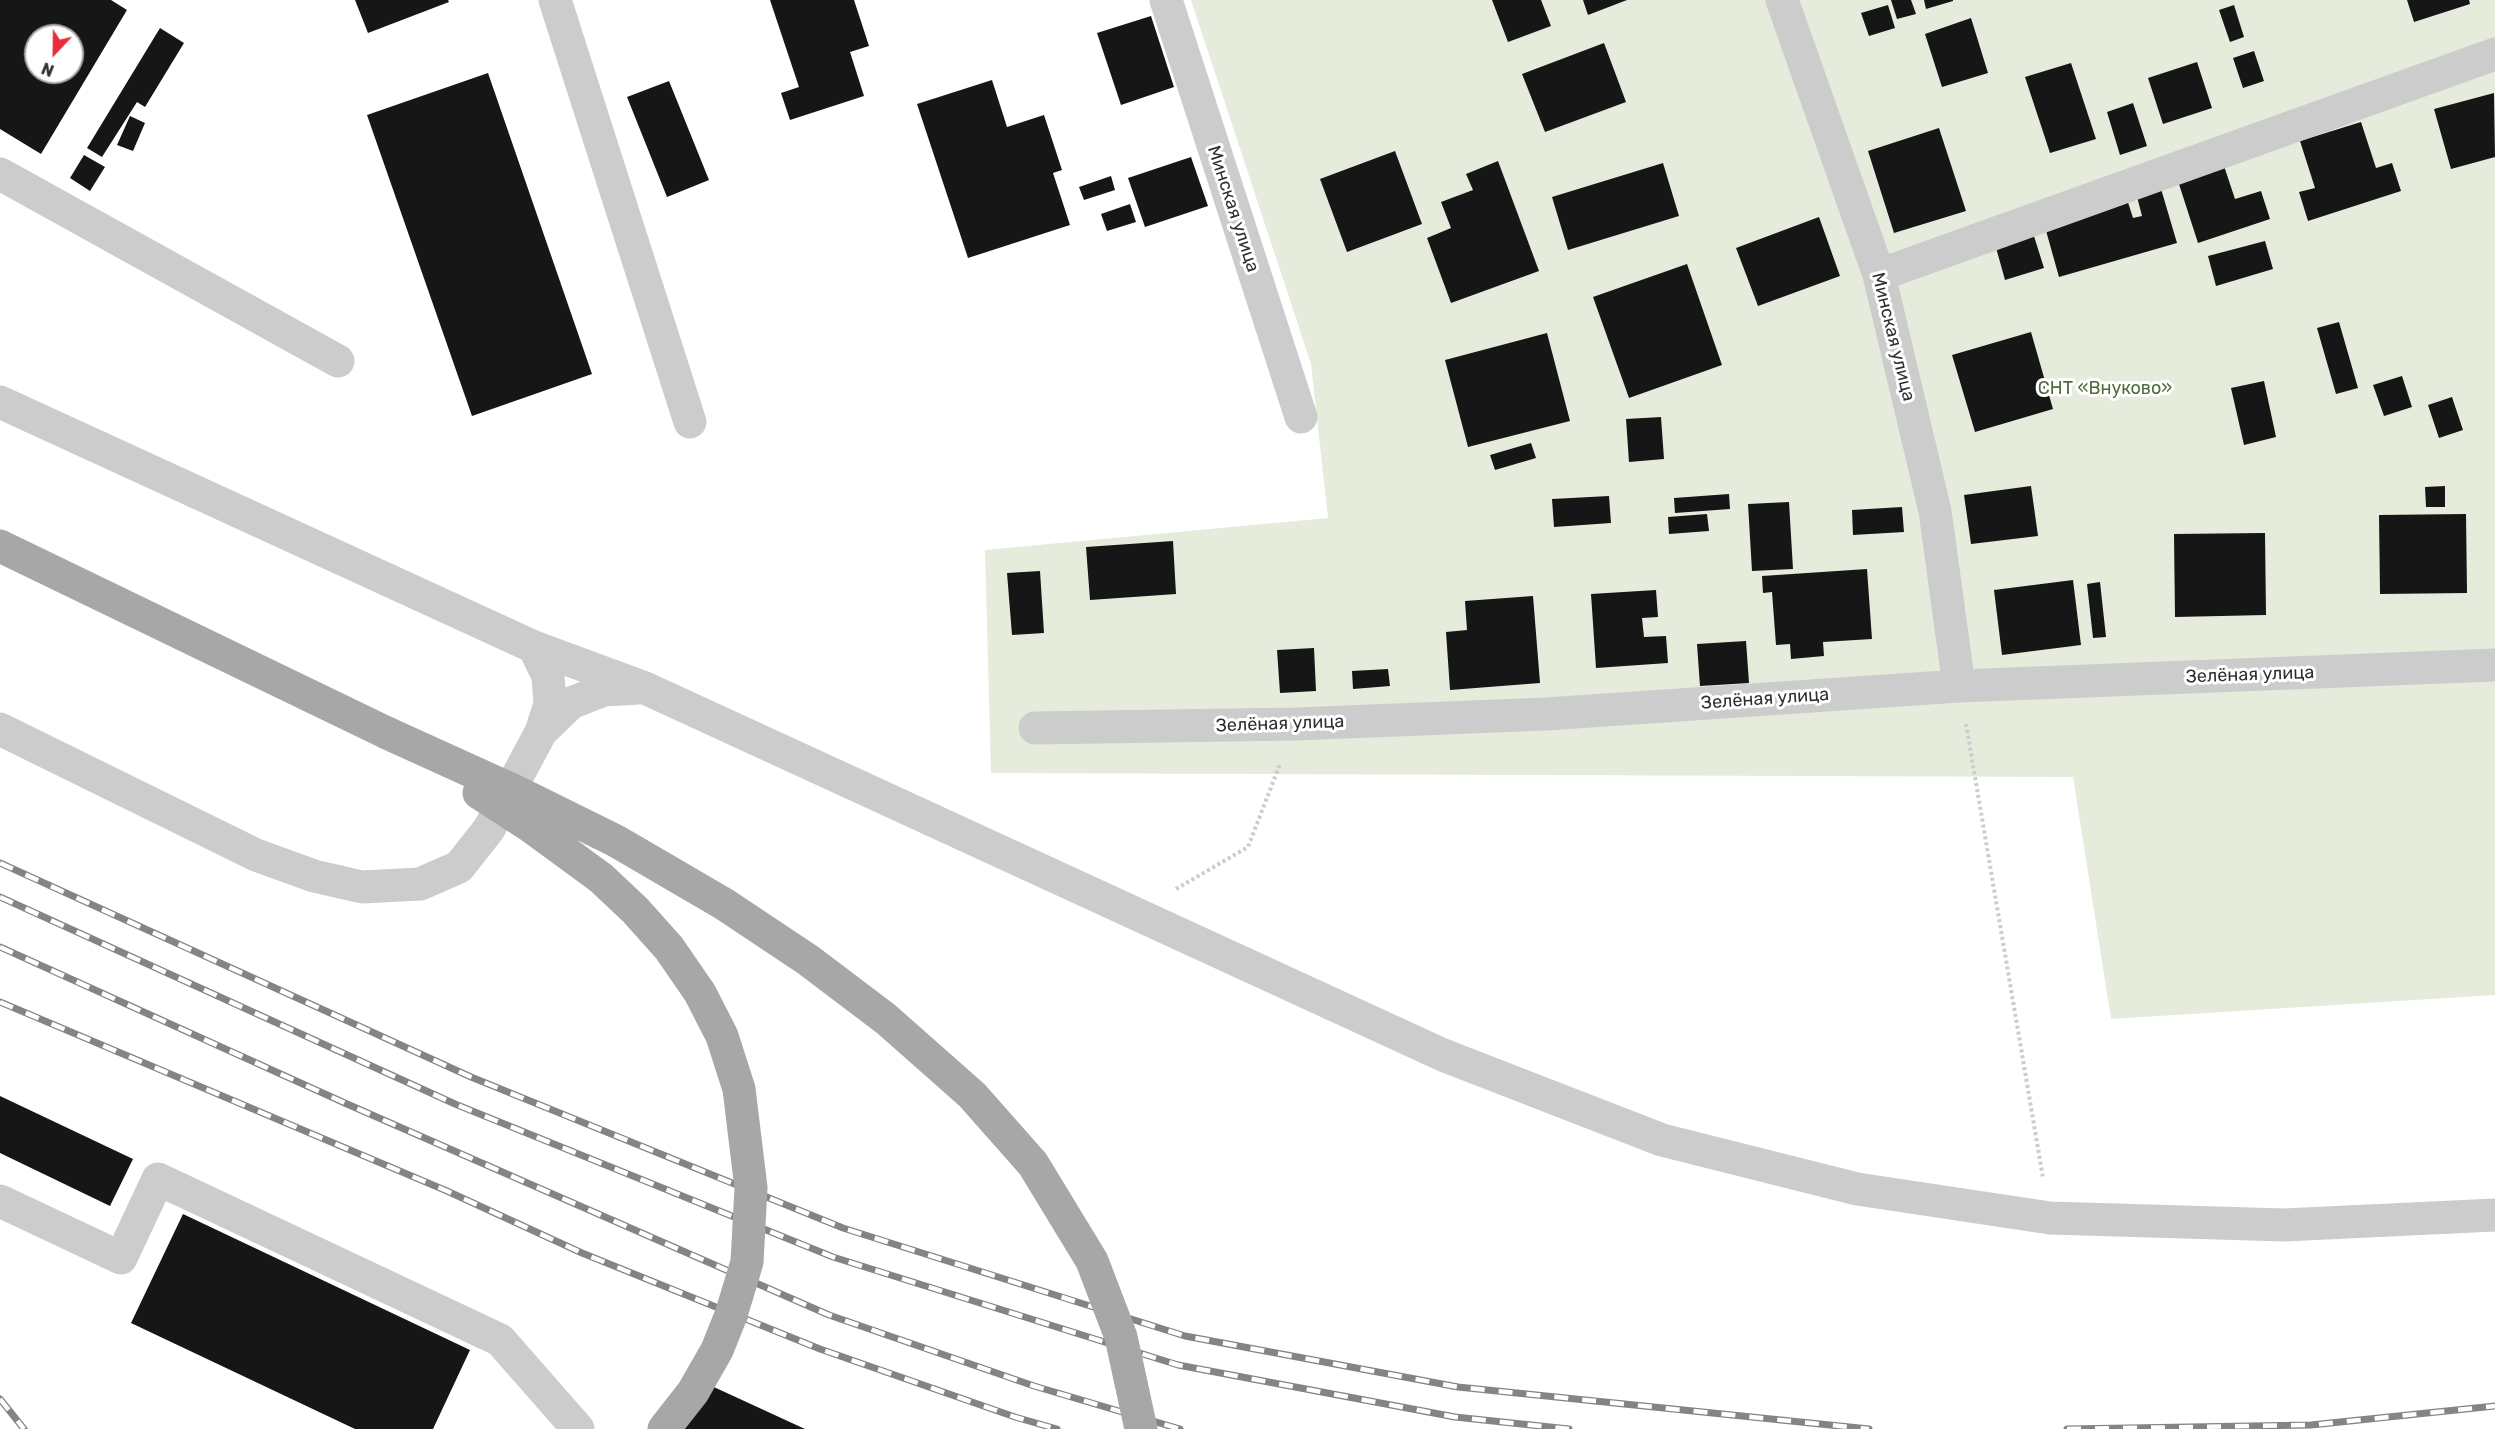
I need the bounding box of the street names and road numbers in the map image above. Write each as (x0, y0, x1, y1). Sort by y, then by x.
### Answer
street label: Минская улица (1202, 143, 1264, 275)
street label: Минская улица (1867, 270, 1919, 404)
street label: Зелёная улица (2185, 662, 2315, 688)
street label: Зелёная улица (1700, 684, 1830, 714)
street label: Зелёная улица (1215, 711, 1345, 737)

